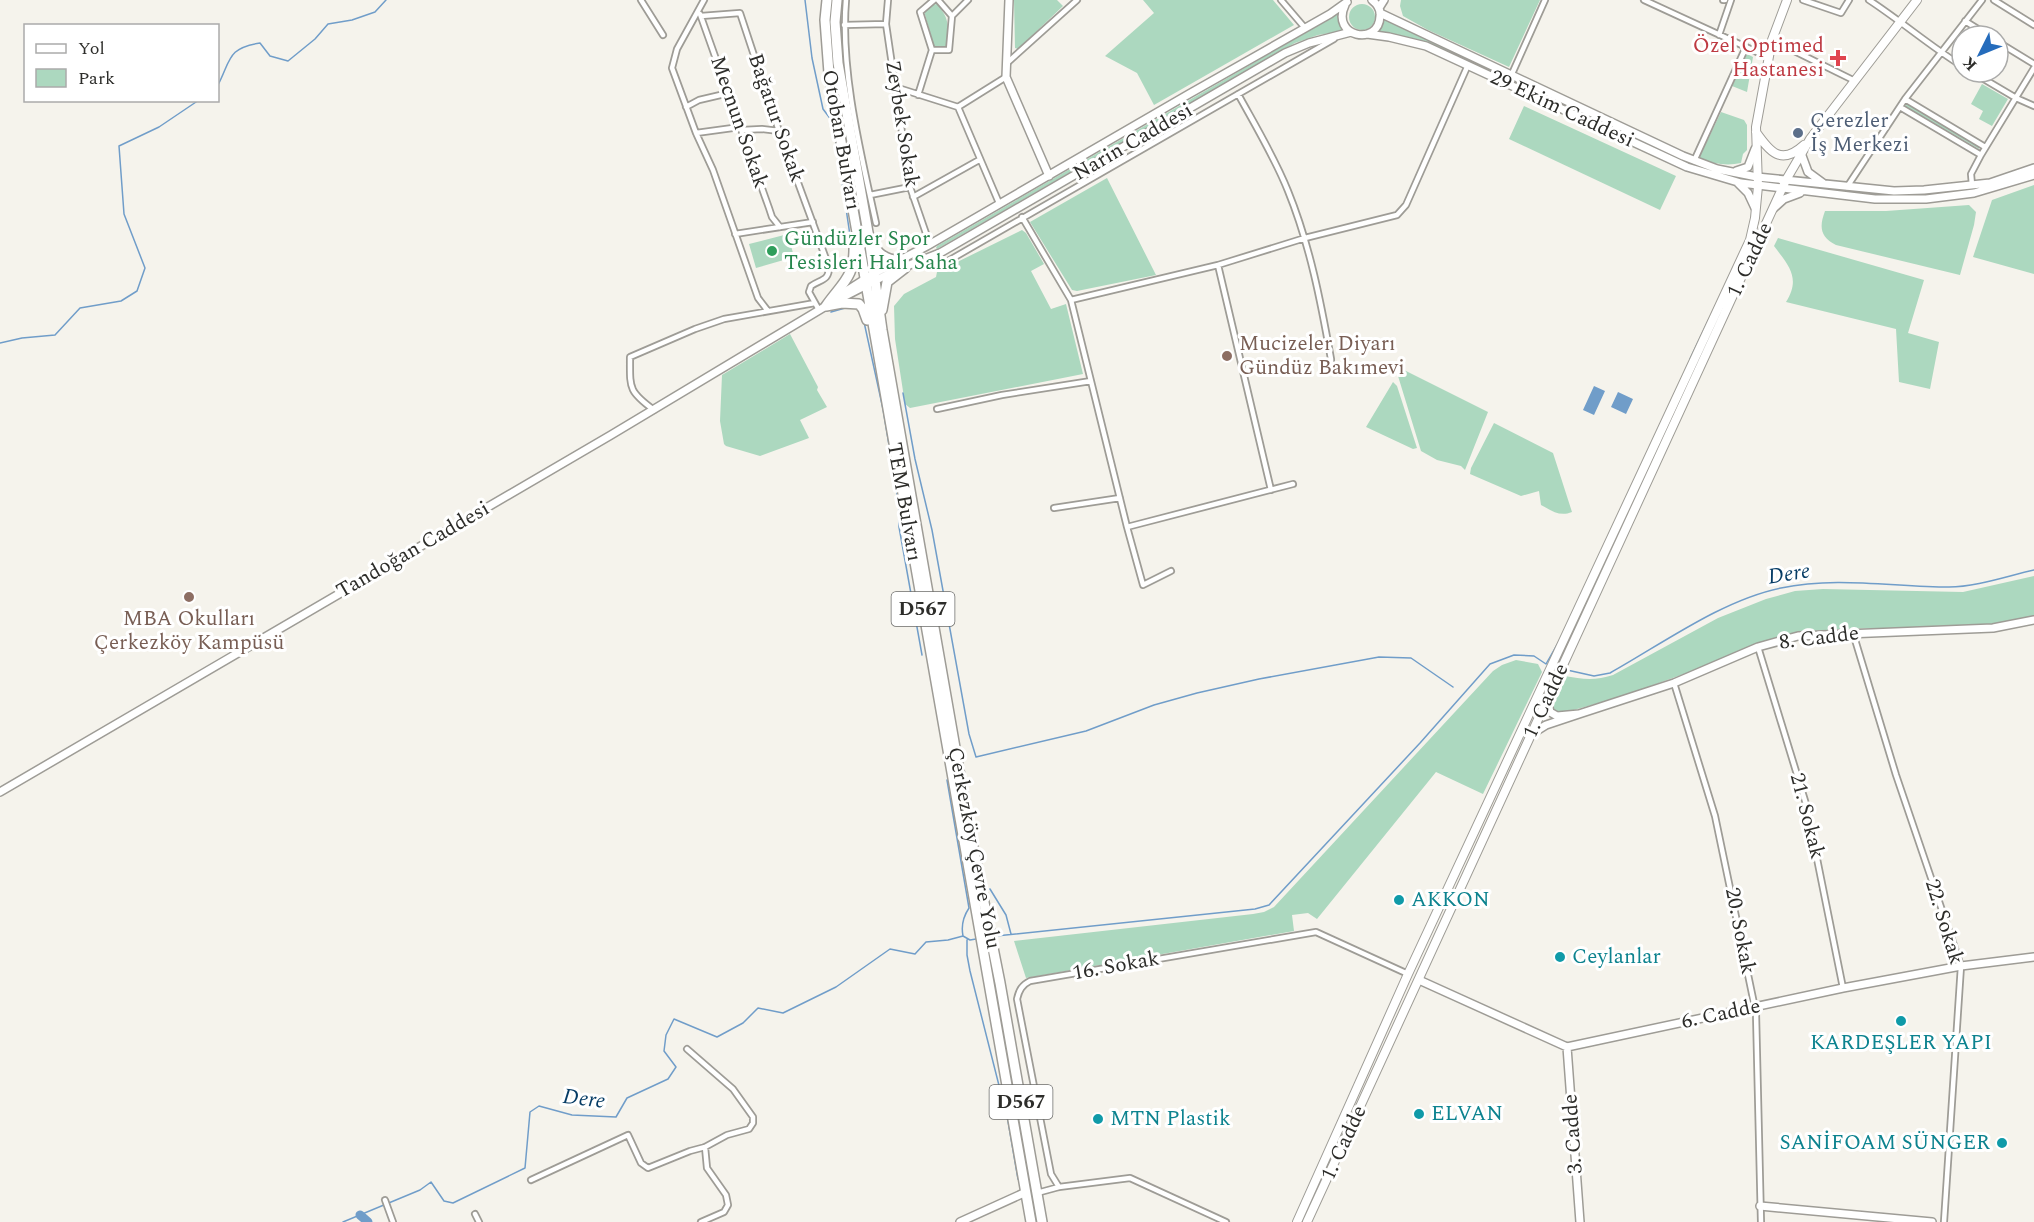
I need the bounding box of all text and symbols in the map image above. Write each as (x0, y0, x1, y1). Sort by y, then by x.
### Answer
legend (24, 24, 219, 102)
north arrow (1950, 24, 2010, 84)
place label: Özel Optimed Hastanesi (1693, 30, 1824, 86)
text: Yol (78, 35, 105, 62)
street label: Bağatur Sokak (739, 49, 813, 187)
marker: Özel Optimed Hastanesi (1829, 49, 1847, 67)
text: K (1956, 50, 1983, 76)
street label: Mecnun Sokak (701, 52, 777, 193)
street label: Zeybek Sokak (876, 58, 928, 190)
street label: 29 Ekim Caddesi (1485, 62, 1639, 156)
text: Park (78, 65, 115, 92)
street label: Otoban Bulvarı (813, 67, 869, 213)
street label: Narin Caddesi (1067, 95, 1199, 189)
place label: Çerezler İş Merkezi (1810, 105, 1909, 161)
marker: Çerezler İş Merkezi (1791, 126, 1805, 140)
street label: 1. Cadde (1719, 217, 1781, 303)
place label: Gündüzler Spor Tesisleri Halı Saha (784, 223, 959, 279)
marker: Gündüzler Spor Tesisleri Halı Saha (765, 244, 779, 258)
place label: Mucizeler Diyarı Gündüz Bakımevi (1239, 328, 1405, 384)
marker: Mucizeler Diyarı Gündüz Bakımevi (1220, 349, 1234, 363)
street label: TEM Bulvarı (878, 440, 930, 564)
street label: Tandoğan Caddesi (330, 493, 496, 607)
water label: Dere (1765, 554, 1813, 594)
marker: MBA Okulları Çerkezköy Kampüsü (182, 590, 196, 604)
road number: D567 (892, 592, 954, 626)
place label: MBA Okulları Çerkezköy Kampüsü (94, 603, 285, 659)
street label: 8. Cadde (1777, 617, 1861, 659)
street label: 1. Cadde (1515, 658, 1577, 744)
street label: Çerkezköy Çevre Yolu (939, 744, 1009, 952)
street label: 21. Sokak (1781, 770, 1833, 863)
street label: 22. Sokak (1916, 875, 1972, 969)
place label: AKKON (1411, 884, 1490, 916)
street label: 20. Sokak (1716, 885, 1764, 977)
marker: AKKON (1392, 893, 1406, 907)
place label: Ceylanlar (1572, 941, 1661, 973)
street label: 16. Sokak (1070, 943, 1162, 989)
marker: Ceylanlar (1553, 950, 1567, 964)
street label: 6. Cadde (1678, 990, 1764, 1038)
marker: KARDEŞLER YAPI (1894, 1014, 1908, 1028)
place label: KARDEŞLER YAPI (1810, 1027, 1992, 1059)
water label: Dere (561, 1080, 607, 1118)
road number: D567 (990, 1085, 1052, 1119)
street label: 3. Cadde (1554, 1093, 1592, 1175)
place label: ELVAN (1431, 1098, 1503, 1130)
street label: 1. Cadde (1313, 1100, 1375, 1186)
place label: MTN Plastik (1110, 1103, 1231, 1135)
marker: ELVAN (1412, 1107, 1426, 1121)
marker: MTN Plastik (1091, 1112, 1105, 1126)
place label: SANİFOAM SÜNGER (1780, 1127, 1990, 1159)
marker: SANİFOAM SÜNGER (1995, 1136, 2009, 1150)

